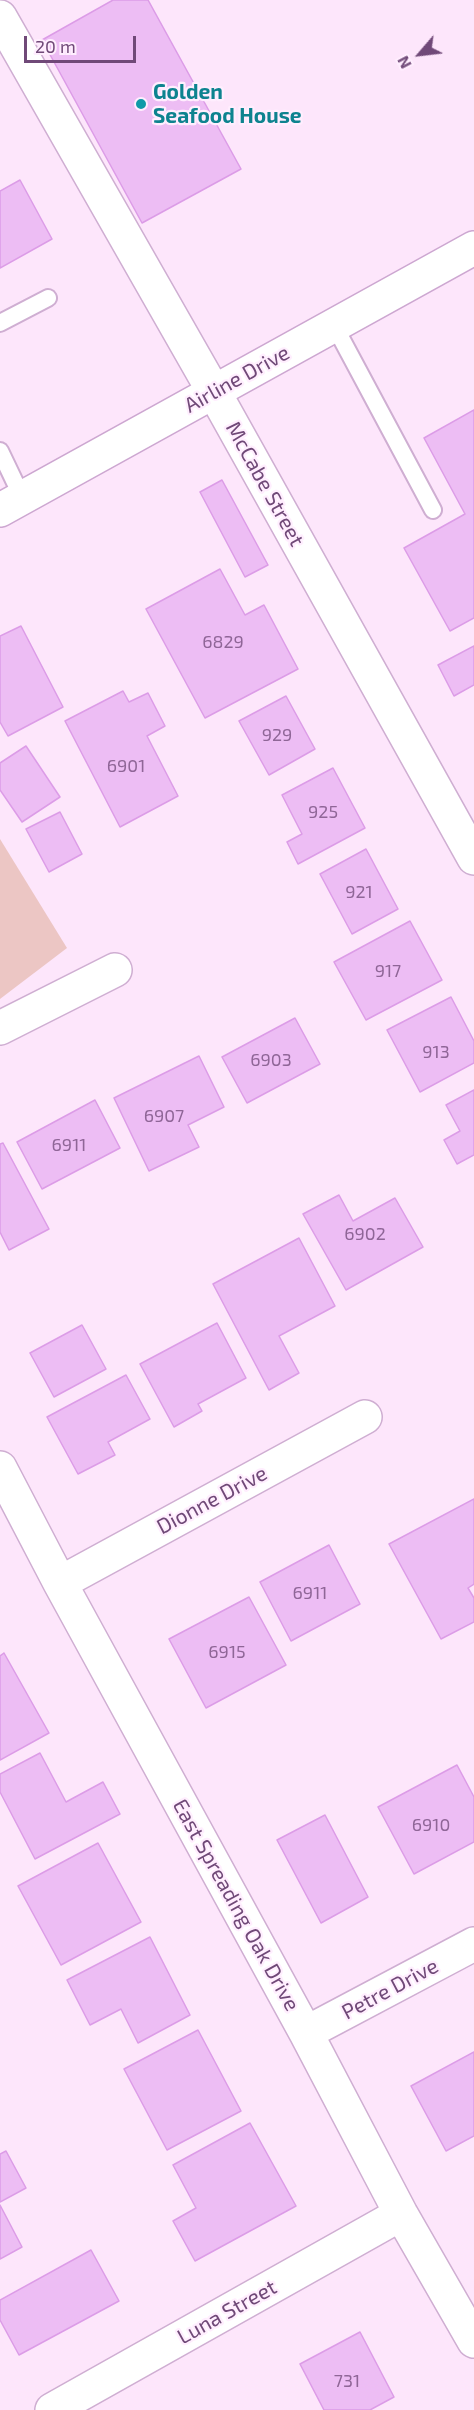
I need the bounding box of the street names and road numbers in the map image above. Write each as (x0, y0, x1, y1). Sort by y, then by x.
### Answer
street label: Airline Drive (180, 340, 294, 418)
street label: McCabe Street (220, 417, 310, 551)
street label: Dionne Drive (153, 1460, 271, 1540)
street label: East Spreading Oak Drive (167, 1795, 305, 2015)
street label: Petre Drive (338, 1953, 442, 2025)
street label: Luna Street (173, 2274, 281, 2350)

